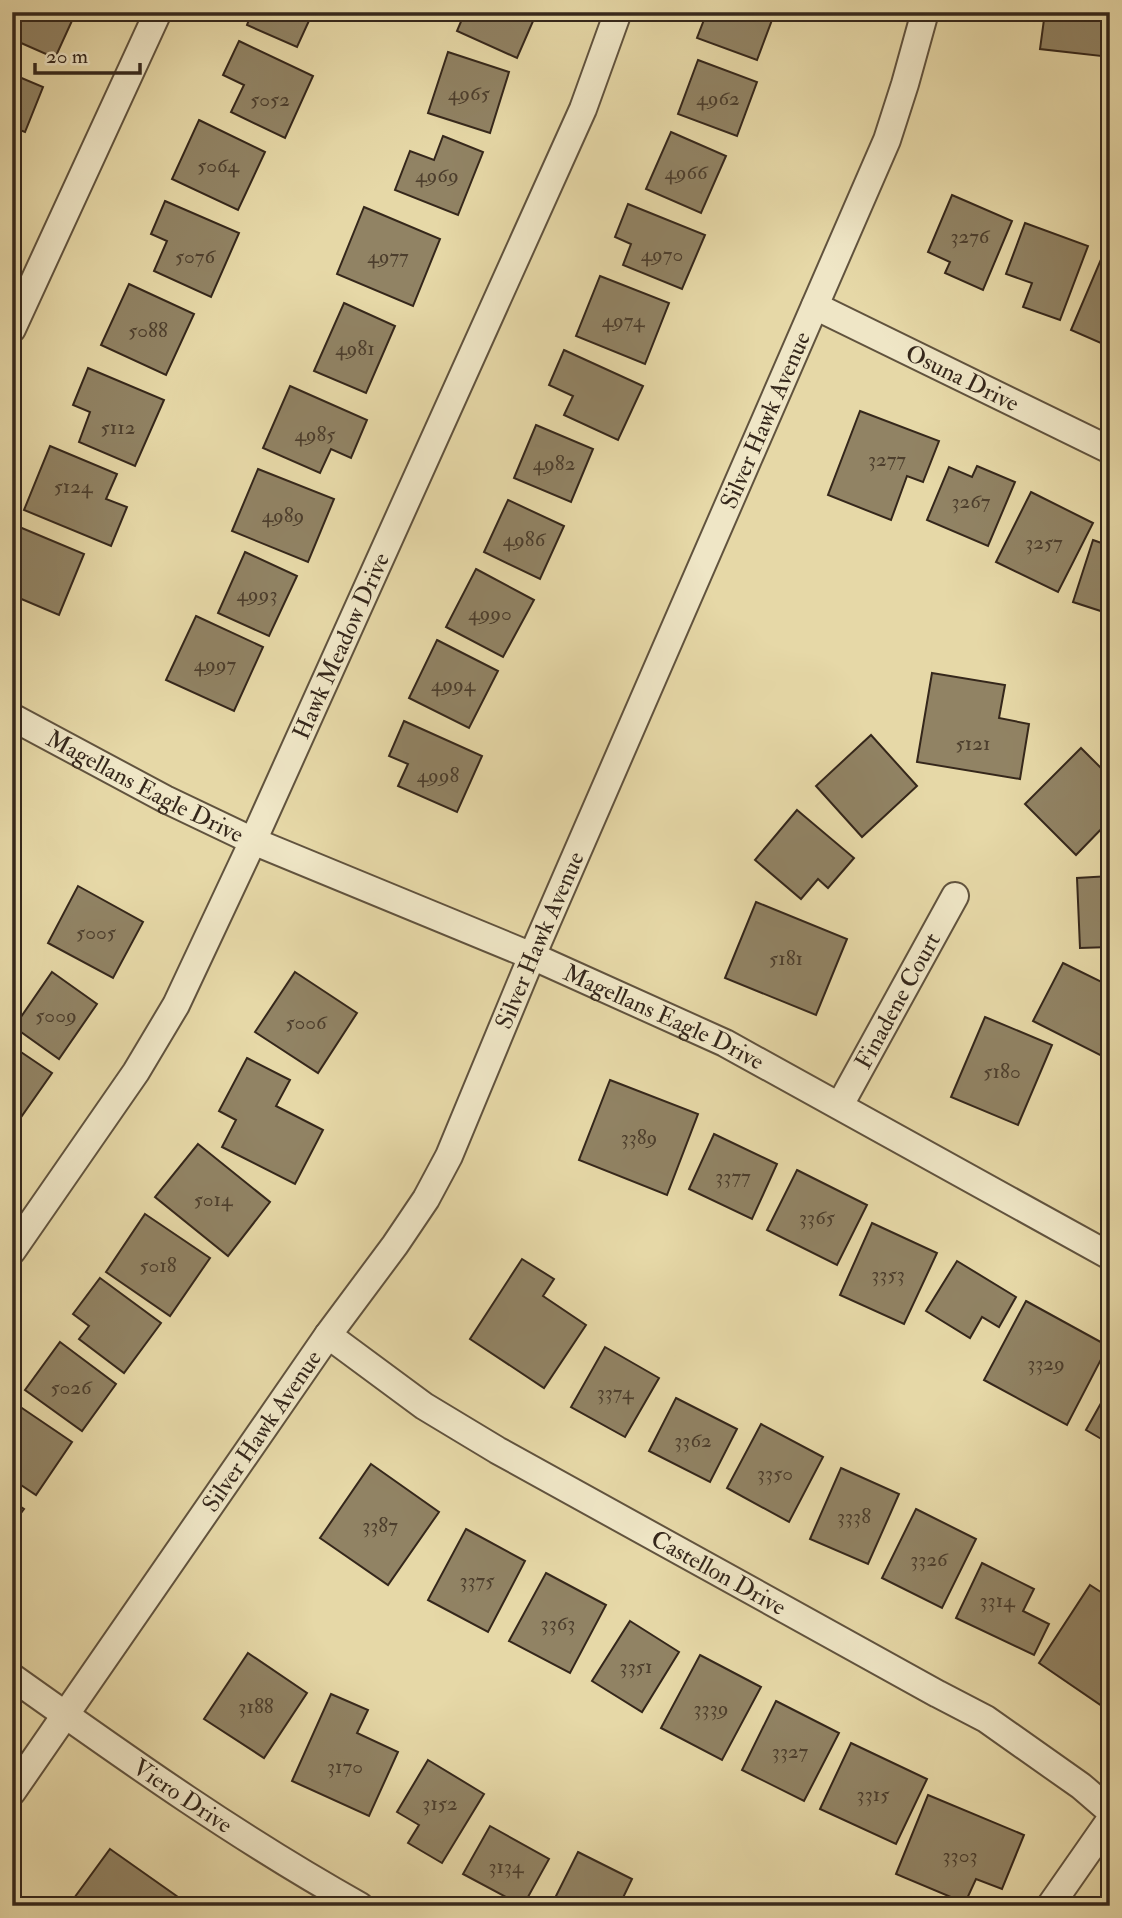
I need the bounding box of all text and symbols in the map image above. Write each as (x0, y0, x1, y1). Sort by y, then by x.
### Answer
scale bar (35, 32, 140, 76)
text: 20 m (46, 43, 88, 70)
house number: 4965 (448, 80, 491, 107)
house number: 4962 (696, 85, 740, 112)
house number: 5052 (250, 86, 290, 113)
house number: 5064 (197, 152, 241, 179)
house number: 4966 (664, 159, 709, 186)
house number: 4969 (415, 162, 459, 189)
house number: 3276 (951, 223, 991, 250)
house number: 4970 (641, 241, 683, 268)
house number: 5076 (175, 243, 216, 270)
house number: 4977 (367, 243, 409, 270)
house number: 4974 (602, 307, 646, 334)
house number: 5088 (128, 317, 168, 344)
street label: Silver Hawk Avenue (713, 327, 817, 513)
house number: 4981 (335, 335, 375, 362)
street label: Osuna Drive (901, 337, 1024, 419)
house number: 5112 (101, 414, 135, 441)
house number: 4985 (294, 421, 336, 448)
house number: 3277 (868, 446, 906, 473)
house number: 4982 (533, 450, 575, 477)
house number: 5124 (54, 473, 94, 500)
house number: 3267 (952, 488, 991, 515)
house number: 4989 (262, 502, 304, 529)
house number: 4986 (503, 526, 547, 553)
house number: 3257 (1025, 529, 1063, 556)
street label: Hawk Meadow Drive (285, 548, 397, 744)
house number: 4993 (237, 581, 277, 608)
house number: 4990 (468, 600, 512, 627)
house number: 4997 (194, 651, 237, 678)
house number: 4994 (431, 671, 477, 698)
street label: Magellans Eagle Drive (41, 723, 249, 850)
house number: 5121 (956, 730, 990, 757)
house number: 4998 (417, 762, 459, 789)
street label: Silver Hawk Avenue (488, 847, 591, 1034)
house number: 5005 (76, 919, 117, 946)
street label: Finadene Court (847, 927, 947, 1074)
house number: 5181 (769, 945, 803, 972)
street label: Magellans Eagle Drive (559, 957, 770, 1077)
house number: 5009 (35, 1002, 77, 1029)
house number: 5006 (285, 1009, 328, 1036)
house number: 5180 (983, 1058, 1021, 1085)
house number: 3389 (621, 1124, 657, 1151)
house number: 3377 (715, 1163, 751, 1190)
house number: 5014 (194, 1186, 234, 1213)
house number: 3365 (799, 1204, 836, 1231)
house number: 5018 (139, 1252, 177, 1279)
house number: 3353 (871, 1261, 905, 1288)
street label: Silver Hawk Avenue (195, 1344, 328, 1518)
house number: 3329 (1027, 1350, 1065, 1377)
house number: 5026 (50, 1374, 93, 1401)
house number: 3374 (597, 1379, 635, 1406)
house number: 3362 (674, 1427, 712, 1454)
house number: 3350 (757, 1460, 793, 1487)
house number: 3338 (837, 1503, 871, 1530)
house number: 3387 (362, 1512, 398, 1539)
street label: Castellon Drive (646, 1523, 792, 1622)
house number: 3326 (910, 1546, 949, 1573)
house number: 3375 (460, 1567, 495, 1594)
house number: 3314 (980, 1587, 1016, 1614)
house number: 3363 (541, 1610, 575, 1637)
house number: 3351 (620, 1653, 652, 1680)
house number: 3188 (238, 1693, 274, 1720)
house number: 3339 (694, 1695, 728, 1722)
house number: 3327 (772, 1738, 809, 1765)
street label: Viero Drive (127, 1751, 238, 1840)
house number: 3170 (327, 1753, 363, 1780)
house number: 3315 (857, 1781, 890, 1808)
house number: 3152 (422, 1790, 458, 1817)
house number: 3303 (943, 1842, 977, 1869)
house number: 3134 (489, 1853, 525, 1880)

